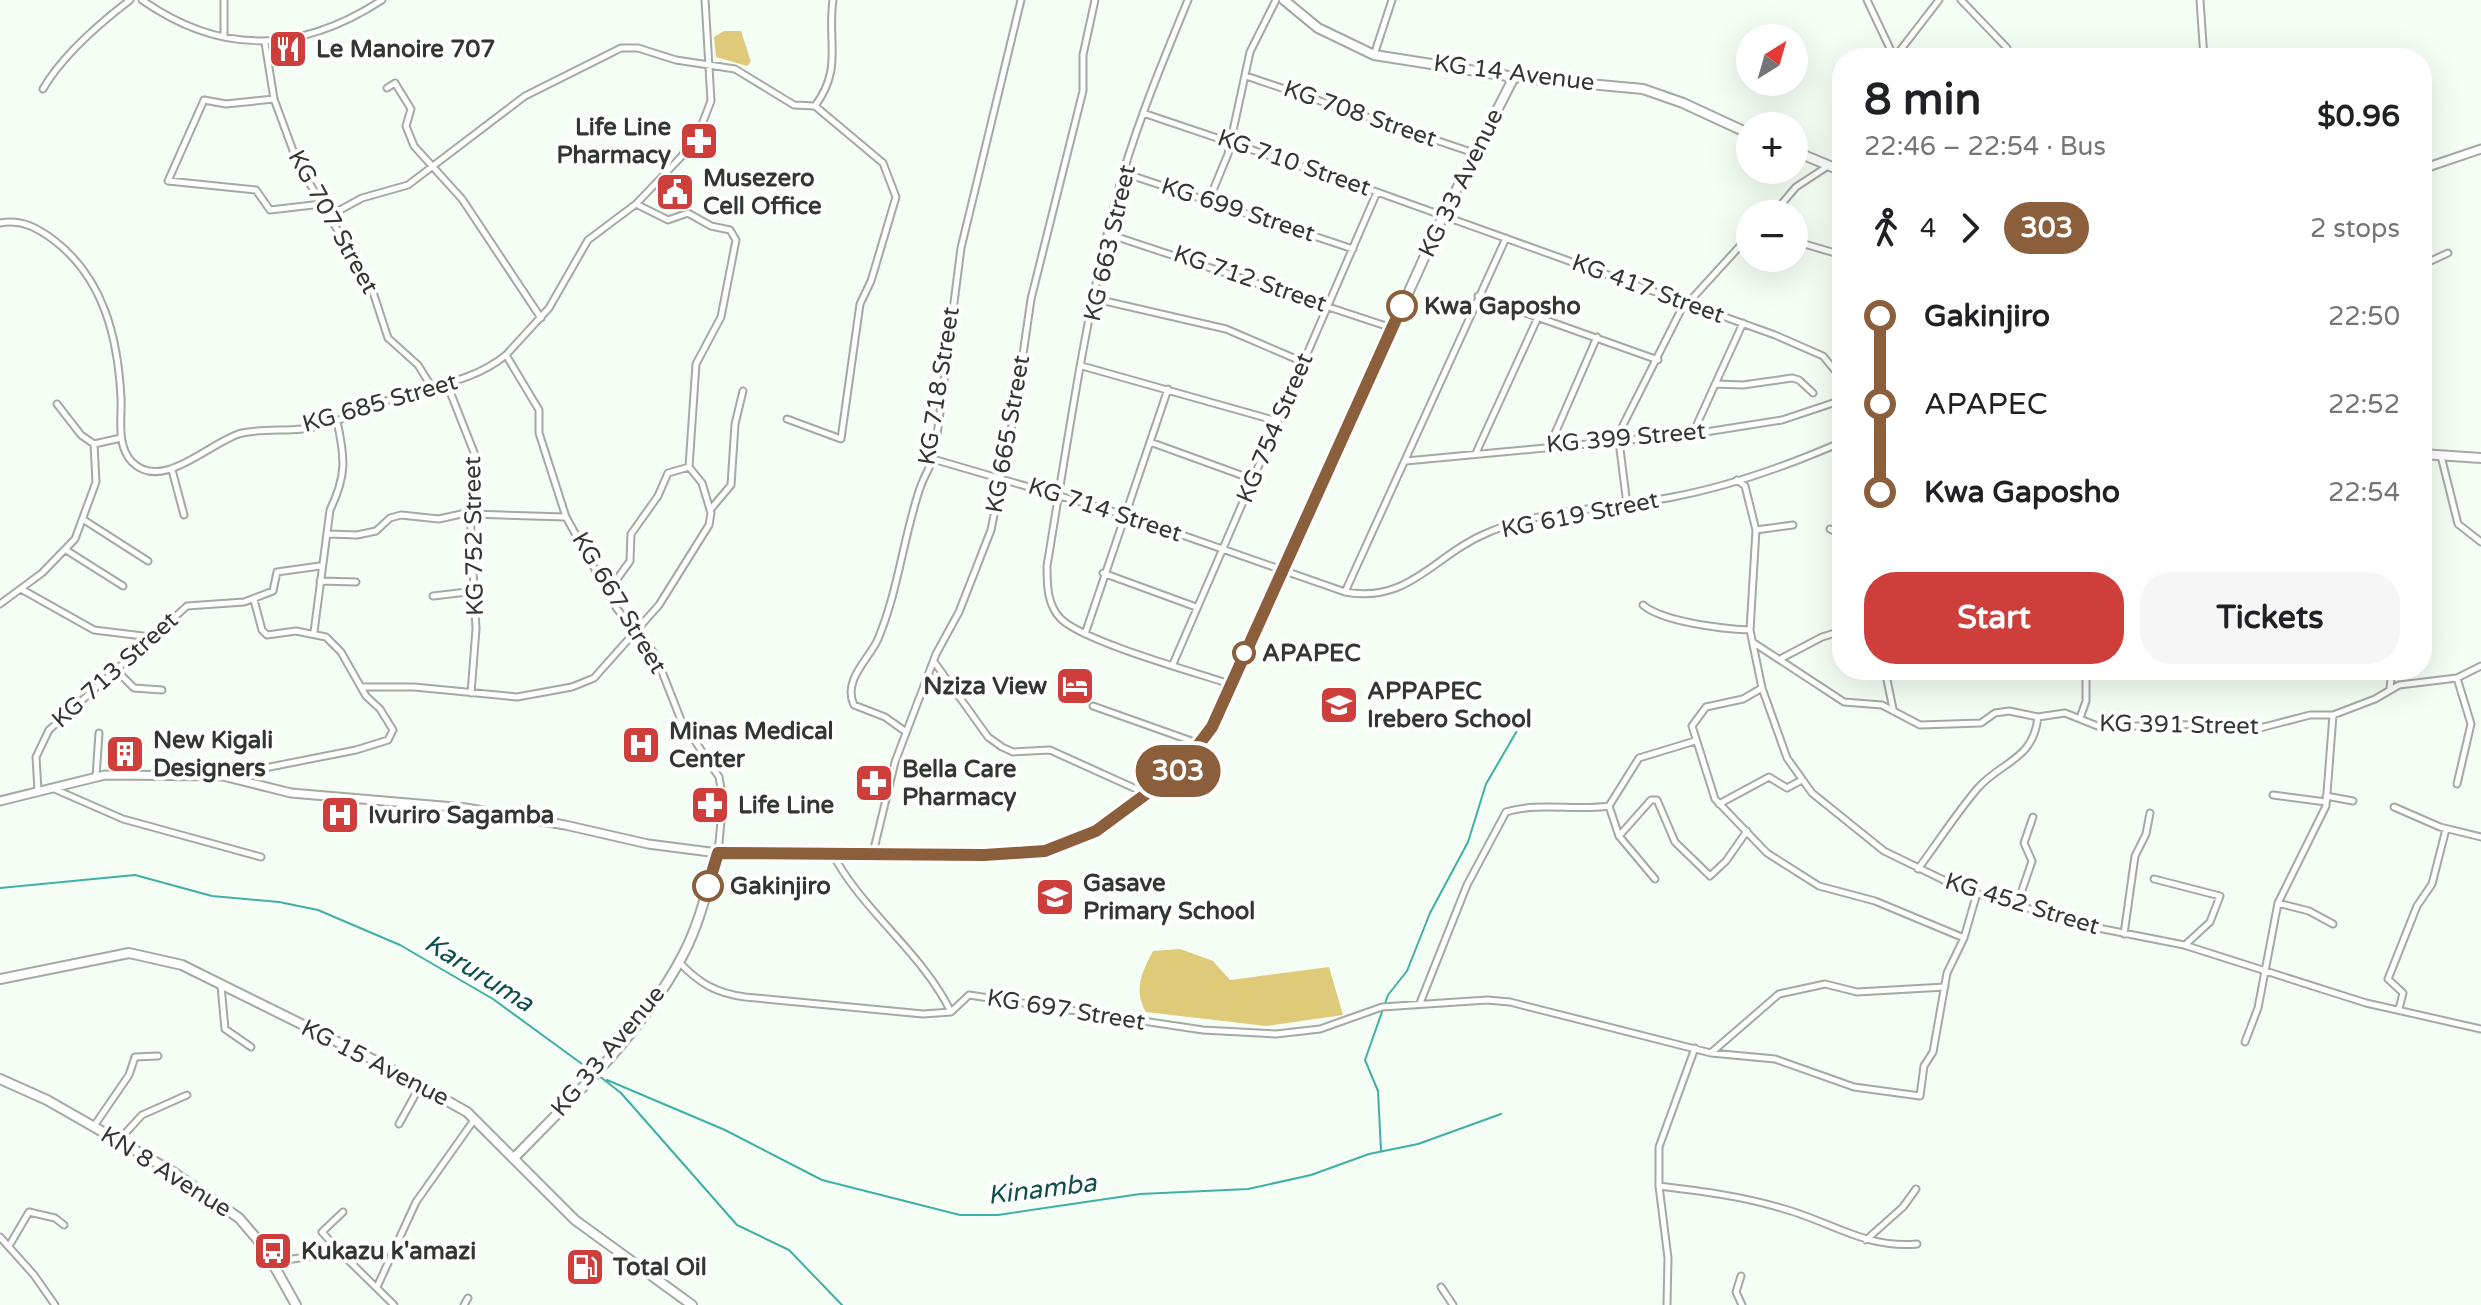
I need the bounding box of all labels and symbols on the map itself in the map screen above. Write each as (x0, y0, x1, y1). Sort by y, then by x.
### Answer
north arrow (1736, 24, 1808, 96)
restaurant icon: Le Manoire 707 (267, 28, 309, 70)
place label: Le Manoire 707 (316, 35, 495, 64)
street label: KG 14 Avenue (1432, 49, 1596, 97)
street label: KG 708 Street (1280, 74, 1440, 154)
street label: KG 33 Avenue (1412, 104, 1510, 262)
place label: Life Line Pharmacy (557, 113, 671, 170)
pharmacy icon: Life Line Pharmacy (678, 120, 720, 162)
street label: KG 710 Street (1214, 123, 1374, 203)
street label: KG 707 Street (282, 145, 384, 299)
street label: KG 663 Street (1078, 162, 1142, 324)
place label: Musezero Cell Office (703, 164, 822, 221)
public building icon: Musezero Cell Office (654, 171, 696, 213)
street label: KG 699 Street (1158, 172, 1318, 248)
street label: KG 712 Street (1170, 239, 1330, 319)
street label: KG 417 Street (1568, 248, 1728, 330)
marker: Kwa Gaposho (1387, 291, 1417, 321)
place label: Kwa Gaposho (1424, 292, 1581, 321)
street label: KG 718 Street (912, 305, 966, 467)
street label: KG 754 Street (1230, 349, 1320, 507)
street label: KG 665 Street (980, 353, 1036, 515)
street label: KG 685 Street (299, 367, 461, 439)
street label: KG 399 Street (1545, 417, 1707, 459)
street label: KG 752 Street (458, 456, 490, 616)
street label: KG 714 Street (1025, 472, 1185, 548)
street label: KG 619 Street (1499, 486, 1661, 544)
street label: KG 667 Street (565, 527, 673, 679)
street label: KG 713 Street (46, 606, 184, 734)
place label: APAPEC (1262, 639, 1361, 668)
marker: APAPEC (1233, 642, 1255, 664)
hotel icon: Nziza View (1054, 665, 1096, 707)
place label: Nziza View (923, 672, 1047, 701)
place label: APPAPEC Irebero School (1367, 677, 1532, 734)
school or university icon: APPAPEC Irebero School (1318, 684, 1360, 726)
street label: KG 391 Street (2099, 709, 2259, 741)
place label: Minas Medical Center (669, 717, 834, 774)
hospital icon: Minas Medical Center (620, 724, 662, 766)
place label: New Kigali Designers (153, 726, 273, 783)
building icon: New Kigali Designers (104, 733, 146, 775)
line badge: 303 (1132, 745, 1224, 797)
place label: Bella Care Pharmacy (902, 755, 1017, 812)
pharmacy icon: Bella Care Pharmacy (853, 762, 895, 804)
pharmacy icon: Life Line (689, 784, 731, 826)
place label: Life Line (738, 791, 835, 820)
hospital icon: Ivuriro Sagamba (319, 794, 361, 836)
place label: Ivuriro Sagamba (368, 801, 554, 830)
street label: KG 452 Street (1941, 867, 2103, 941)
place label: Gasave Primary School (1083, 869, 1255, 926)
marker: Gakinjiro (693, 871, 723, 901)
place label: Gakinjiro (730, 872, 831, 901)
school or university icon: Gasave Primary School (1034, 876, 1076, 918)
water label: Karuruma (419, 928, 540, 1019)
street label: KG 33 Avenue (545, 980, 671, 1122)
street label: KG 697 Street (985, 983, 1147, 1037)
street label: KG 15 Avenue (296, 1013, 454, 1113)
street label: KN 8 Avenue (95, 1120, 237, 1224)
water label: Kinamba (986, 1167, 1099, 1211)
bus stop icon: Kukazu k'amazi (252, 1230, 294, 1272)
place label: Kukazu k'amazi (301, 1237, 476, 1266)
fuel station icon: Total Oil (564, 1246, 606, 1288)
place label: Total Oil (612, 1253, 707, 1282)

